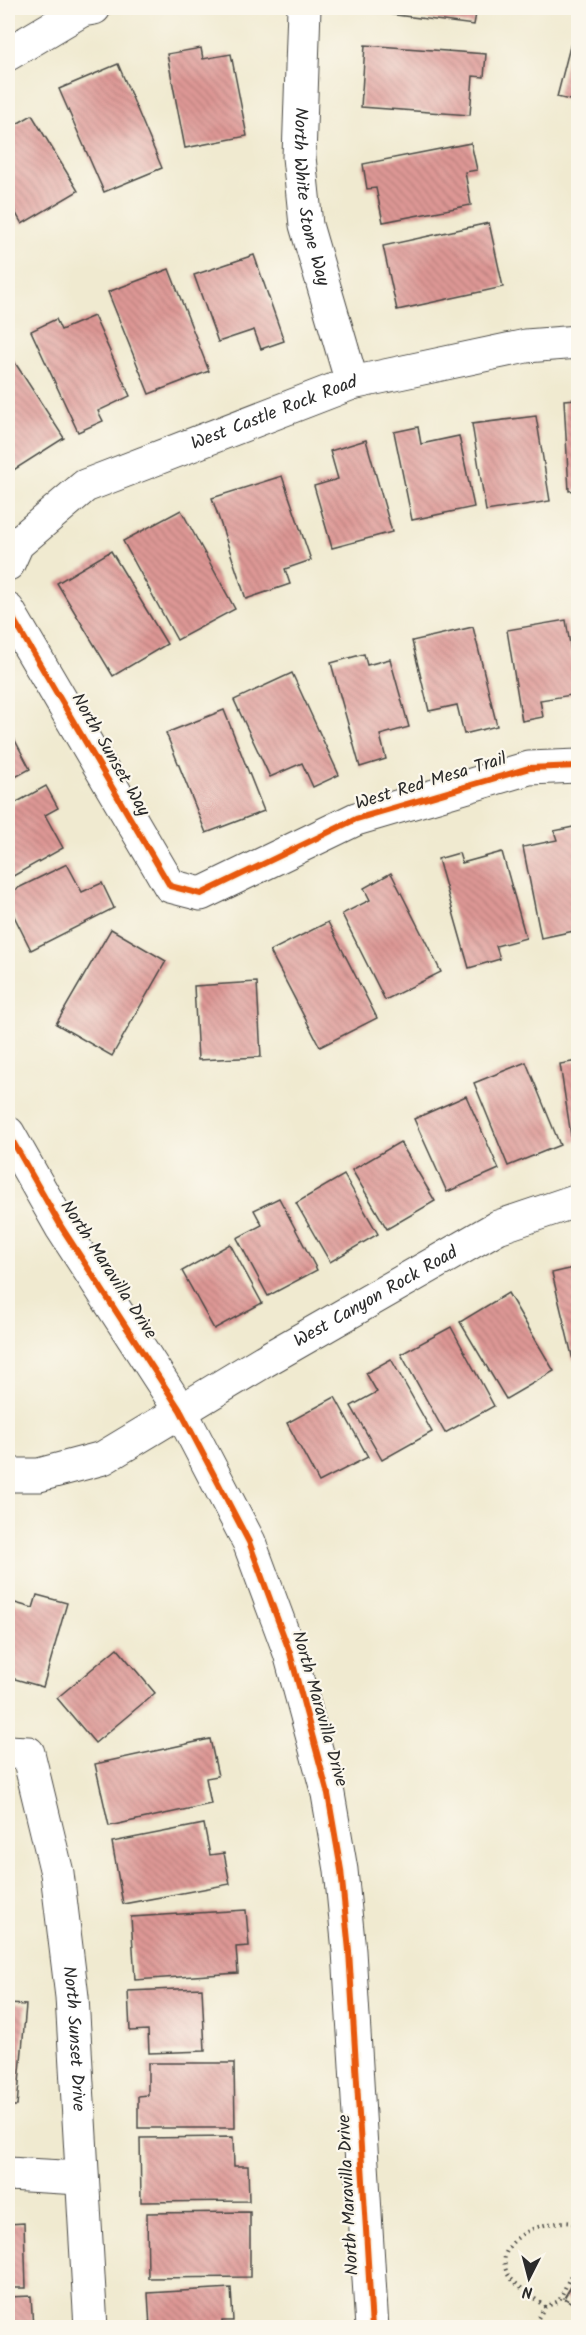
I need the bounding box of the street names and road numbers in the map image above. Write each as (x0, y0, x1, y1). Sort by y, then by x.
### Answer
street label: North White Stone Way (284, 107, 338, 290)
street label: West Castle Rock Road (187, 368, 361, 458)
street label: North Sunset Way (63, 688, 158, 823)
street label: West Red Mesa Trail (352, 745, 511, 819)
street label: North Maravilla Drive (52, 1195, 164, 1345)
street label: West Canyon Rock Road (288, 1238, 464, 1355)
street label: North Maravilla Drive (283, 1628, 355, 1790)
street label: North Sunset Drive (54, 1964, 93, 2112)
street label: North Maravilla Drive (330, 2114, 368, 2276)

